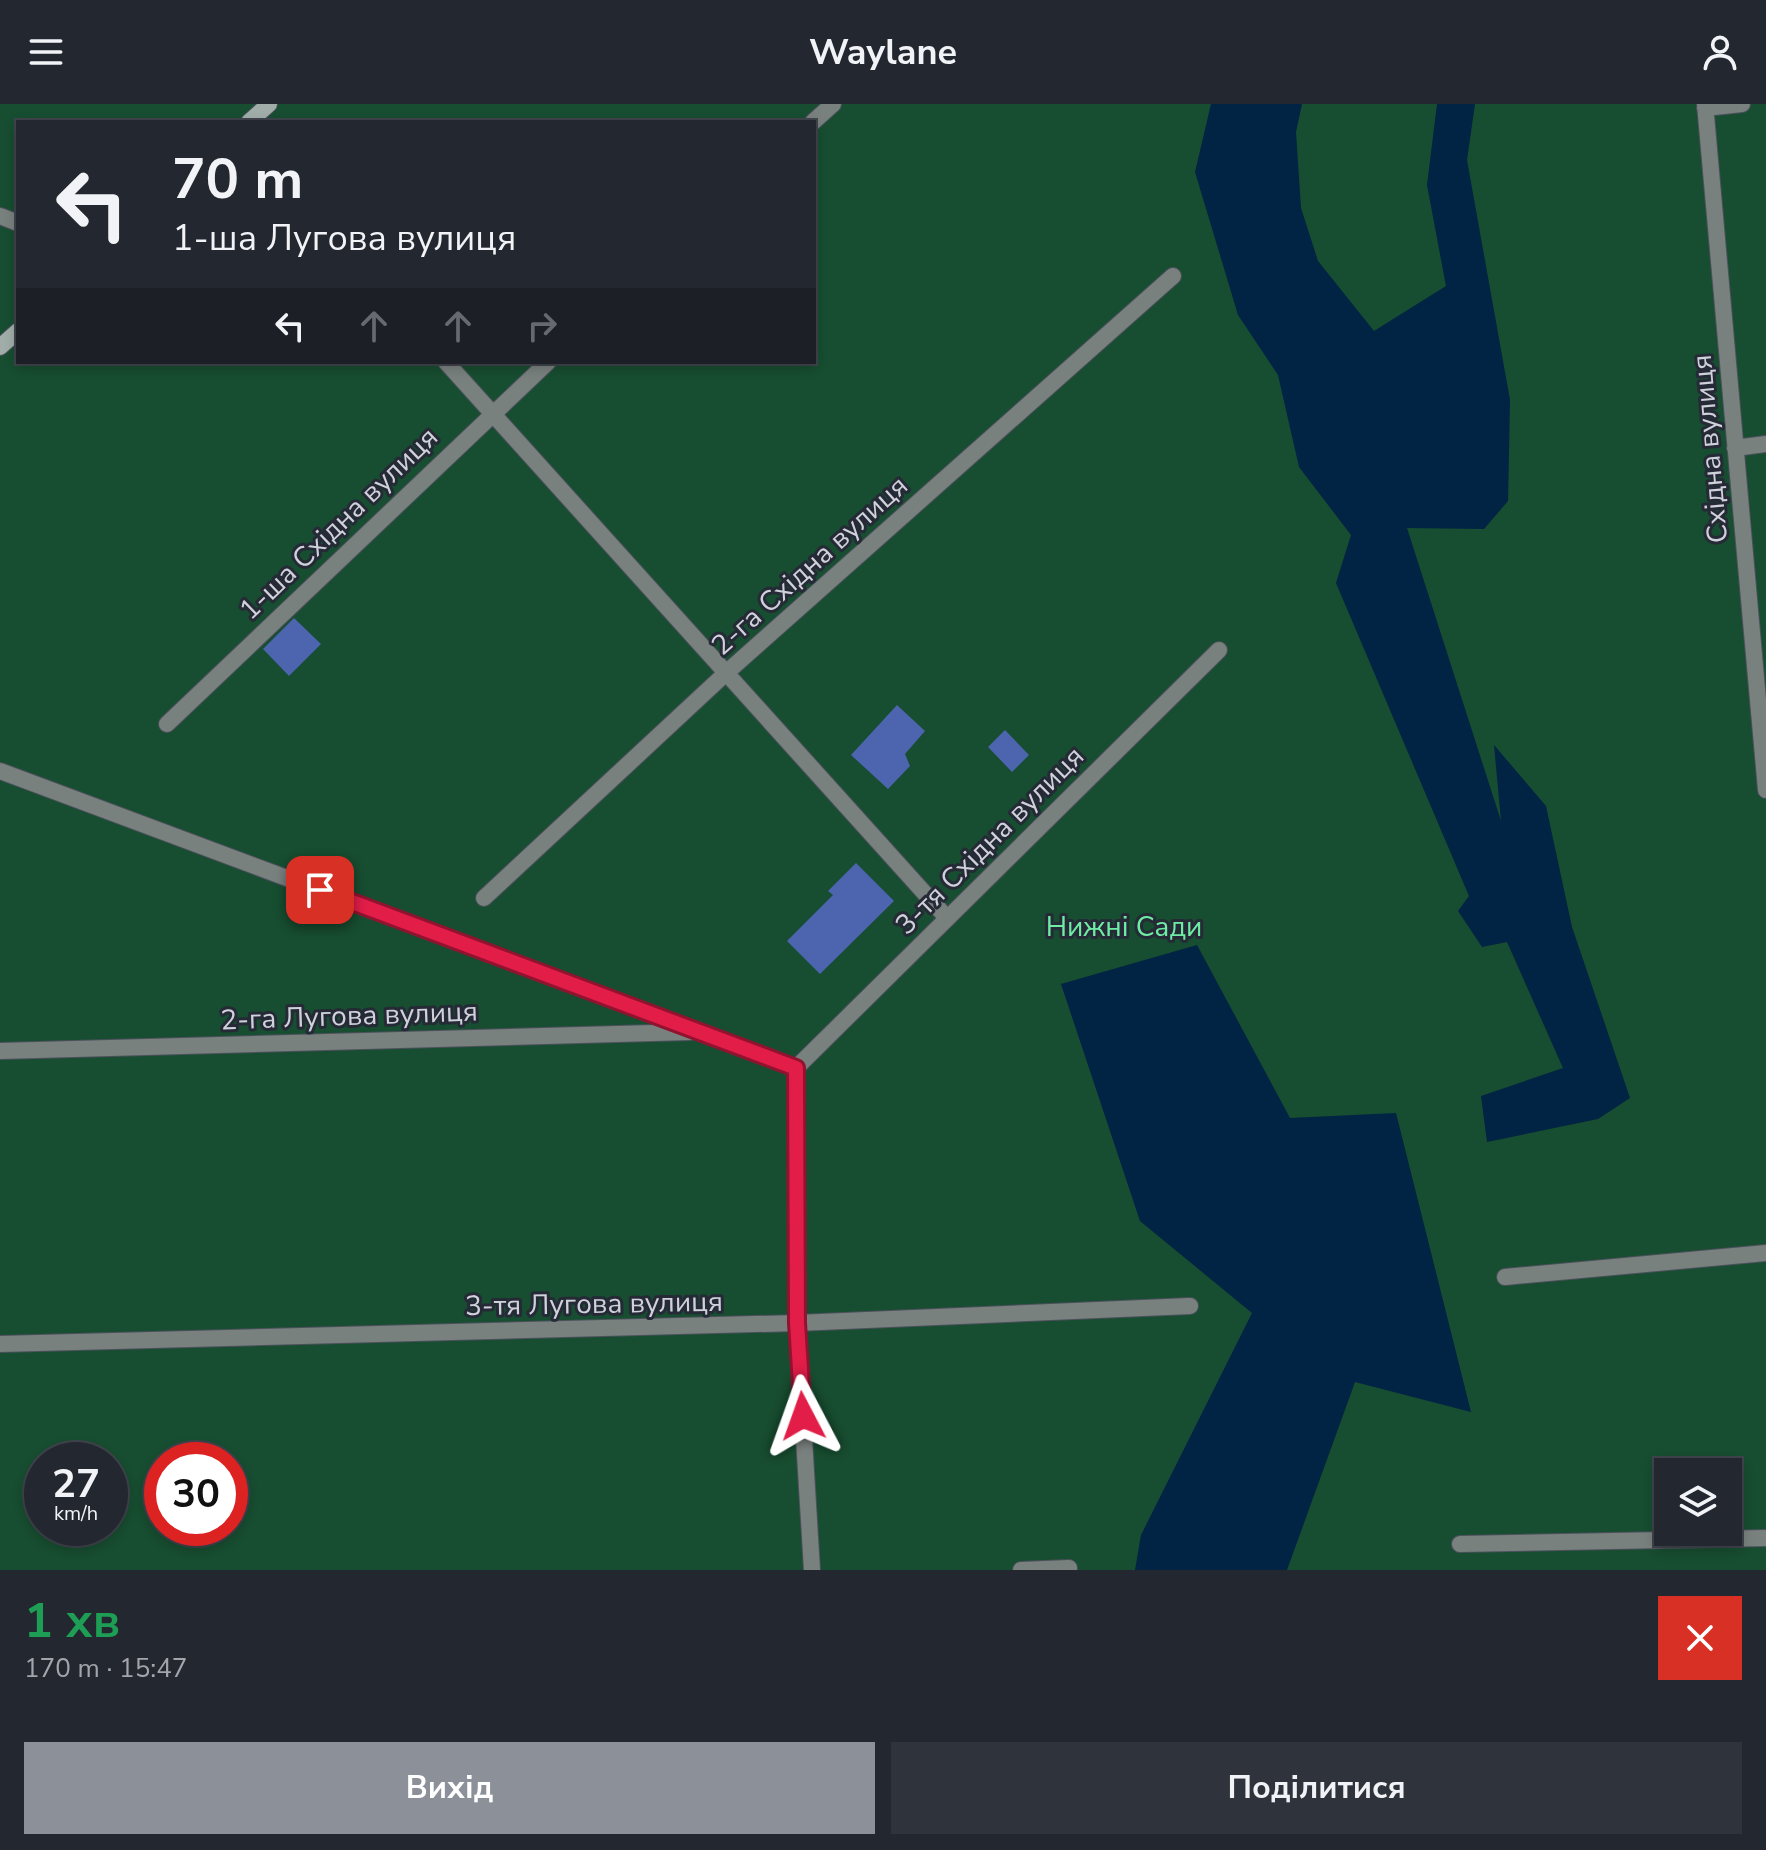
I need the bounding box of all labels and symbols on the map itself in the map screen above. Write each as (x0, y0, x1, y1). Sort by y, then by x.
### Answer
street label: Східна вулиця (1683, 353, 1737, 545)
street label: 1-ша Східна вулиця (231, 419, 446, 629)
street label: 2-га Східна вулиця (703, 467, 916, 664)
street label: 3-тя Східна вулиця (887, 738, 1092, 943)
pin (286, 856, 354, 924)
park label: Нижні Сади (1046, 908, 1202, 946)
street label: 2-га Лугова вулиця (220, 993, 478, 1039)
street label: 3-тя Лугова вулиця (465, 1283, 723, 1325)
position arrow (761, 1374, 845, 1458)
speed limit sign: 30 (144, 1442, 248, 1546)

